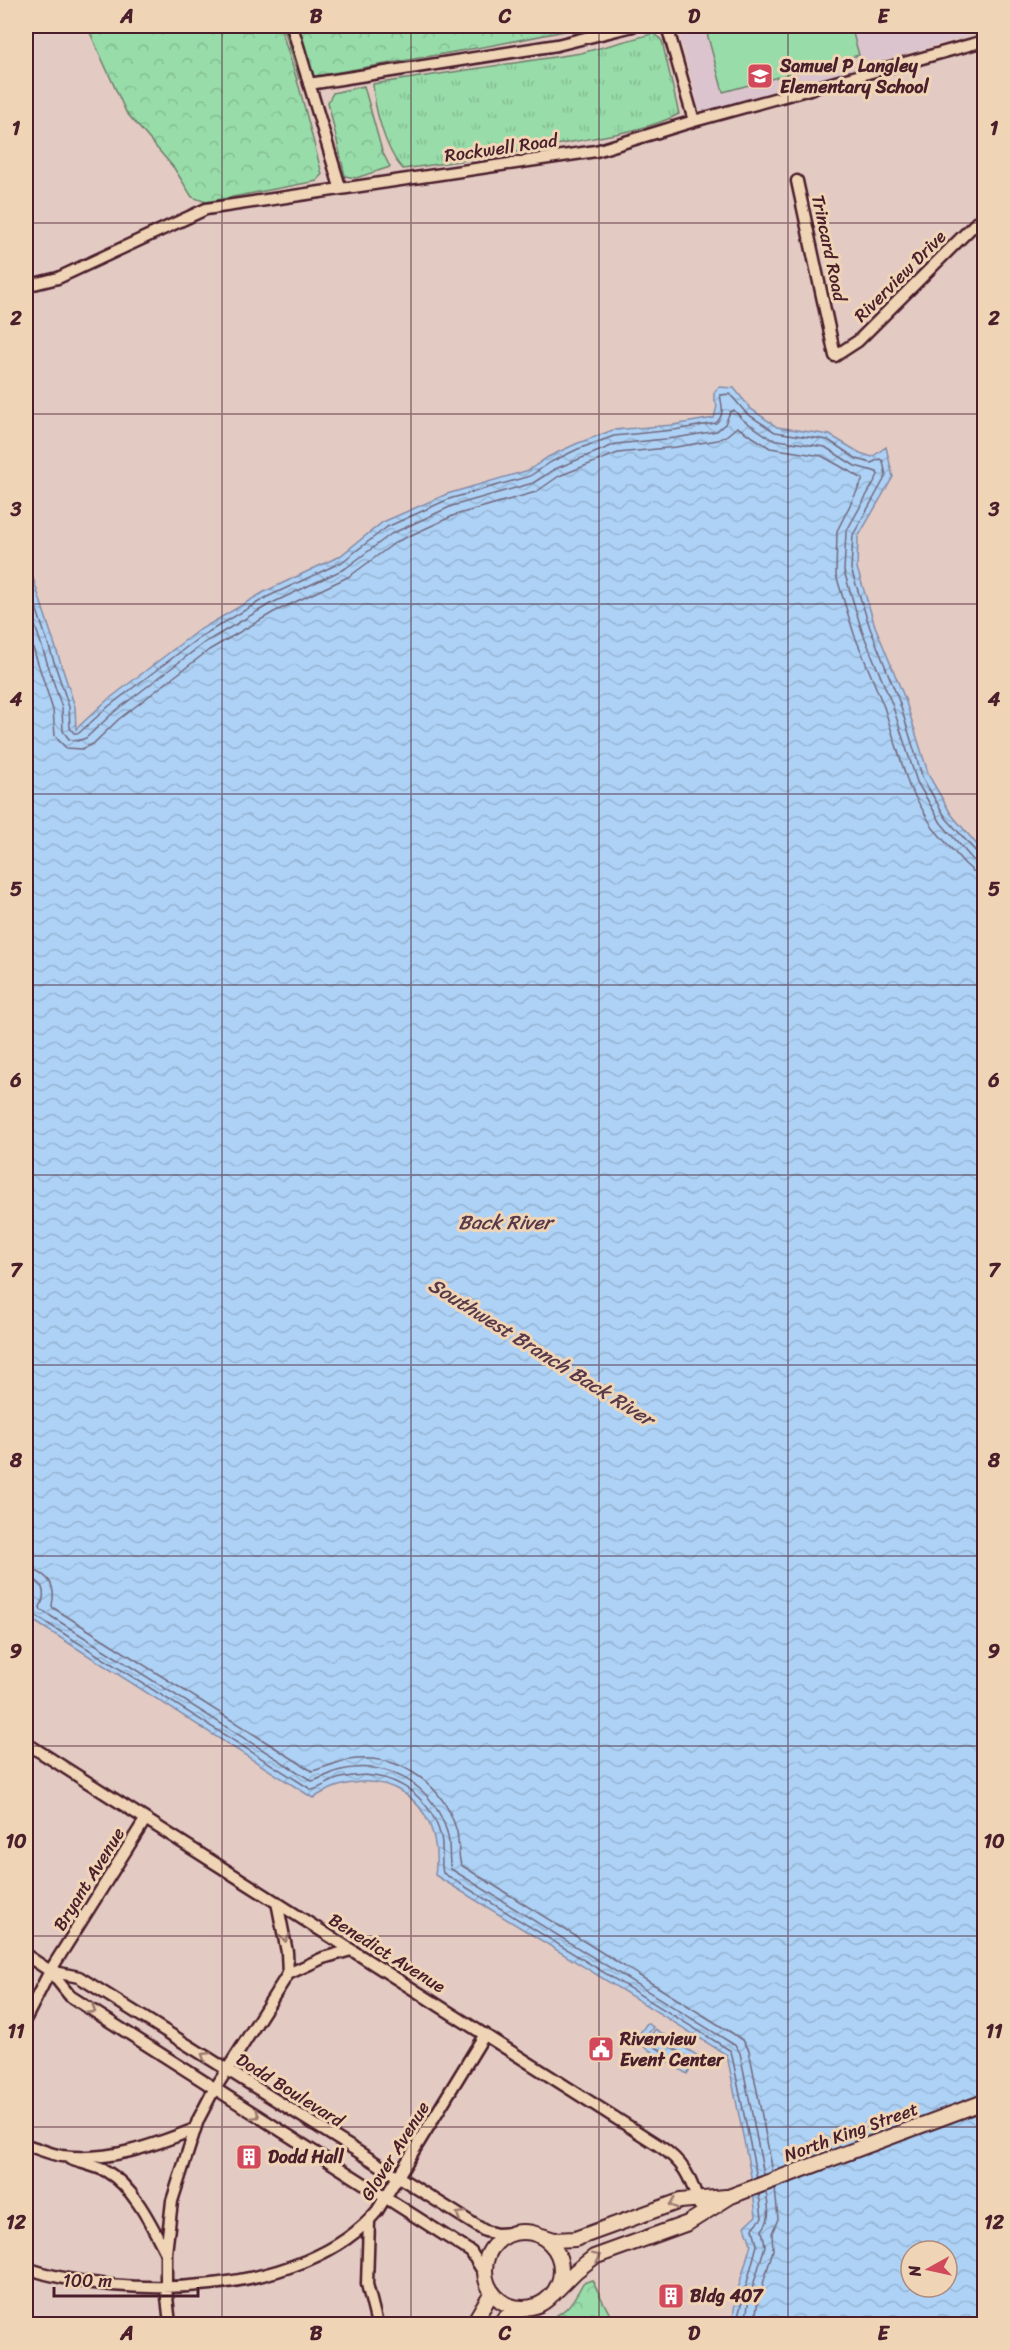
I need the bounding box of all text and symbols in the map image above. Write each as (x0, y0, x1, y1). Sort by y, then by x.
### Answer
text: A (119, 0, 134, 34)
text: B (310, 0, 323, 34)
text: C (498, 0, 512, 34)
text: D (688, 0, 701, 34)
text: E (877, 0, 890, 34)
place label: Samuel P Langley Elementary School (779, 50, 929, 103)
school or university icon: Samuel P Langley Elementary School (745, 61, 775, 91)
text: 1 (12, 111, 21, 146)
text: 1 (990, 111, 999, 146)
street label: Rockwell Road (443, 124, 561, 172)
street label: Trincard Road (802, 192, 856, 306)
street label: Riverview Drive (846, 222, 954, 330)
text: 2 (9, 301, 22, 336)
text: 2 (987, 301, 1000, 336)
text: 3 (10, 492, 22, 527)
text: 3 (988, 492, 1000, 527)
text: 4 (9, 682, 23, 717)
text: 4 (987, 682, 1001, 717)
text: 5 (10, 872, 22, 907)
text: 5 (988, 872, 1000, 907)
text: 6 (9, 1063, 22, 1098)
text: 6 (987, 1063, 1000, 1098)
water label: Back River (458, 1205, 555, 1240)
text: 7 (10, 1253, 23, 1288)
text: 7 (988, 1253, 1001, 1288)
water label: Southwest Branch Back River (421, 1268, 664, 1438)
text: 8 (9, 1443, 23, 1478)
text: 8 (987, 1443, 1001, 1478)
text: 9 (10, 1634, 22, 1669)
text: 9 (988, 1634, 1000, 1669)
street label: Bryant Avenue (44, 1821, 134, 1937)
text: 10 (5, 1824, 27, 1859)
text: 10 (983, 1824, 1005, 1859)
street label: Benedict Avenue (322, 1904, 452, 2002)
one-way arrow (278, 1933, 290, 1942)
one-way arrow (86, 2003, 96, 2015)
text: 11 (7, 2014, 25, 2049)
text: 11 (985, 2014, 1003, 2049)
place label: Riverview Event Center (619, 2023, 725, 2076)
public building icon: Riverview Event Center (586, 2034, 616, 2064)
street label: Dodd Boulevard (230, 2044, 352, 2137)
one-way arrow (201, 2052, 212, 2063)
street label: North King Street (779, 2093, 923, 2171)
street label: Glover Avenue (352, 2095, 438, 2207)
one-way arrow (250, 2107, 261, 2118)
place label: Dodd Hall (268, 2141, 344, 2173)
building icon: Dodd Hall (234, 2142, 264, 2172)
one-way arrow (668, 2197, 679, 2209)
text: 12 (6, 2205, 27, 2240)
text: 12 (984, 2205, 1005, 2240)
one-way arrow (456, 2211, 466, 2223)
north arrow (899, 2239, 959, 2299)
one-way arrow (591, 2252, 602, 2264)
scale bar (54, 2260, 198, 2298)
text: N (899, 2263, 930, 2280)
text: 100 m (63, 2265, 112, 2297)
place label: Bldg 407 (690, 2280, 764, 2312)
building icon: Bldg 407 (656, 2281, 686, 2311)
text: A (119, 2316, 134, 2350)
text: B (310, 2316, 323, 2350)
text: C (498, 2316, 512, 2350)
text: D (688, 2316, 701, 2350)
text: E (877, 2316, 890, 2350)

